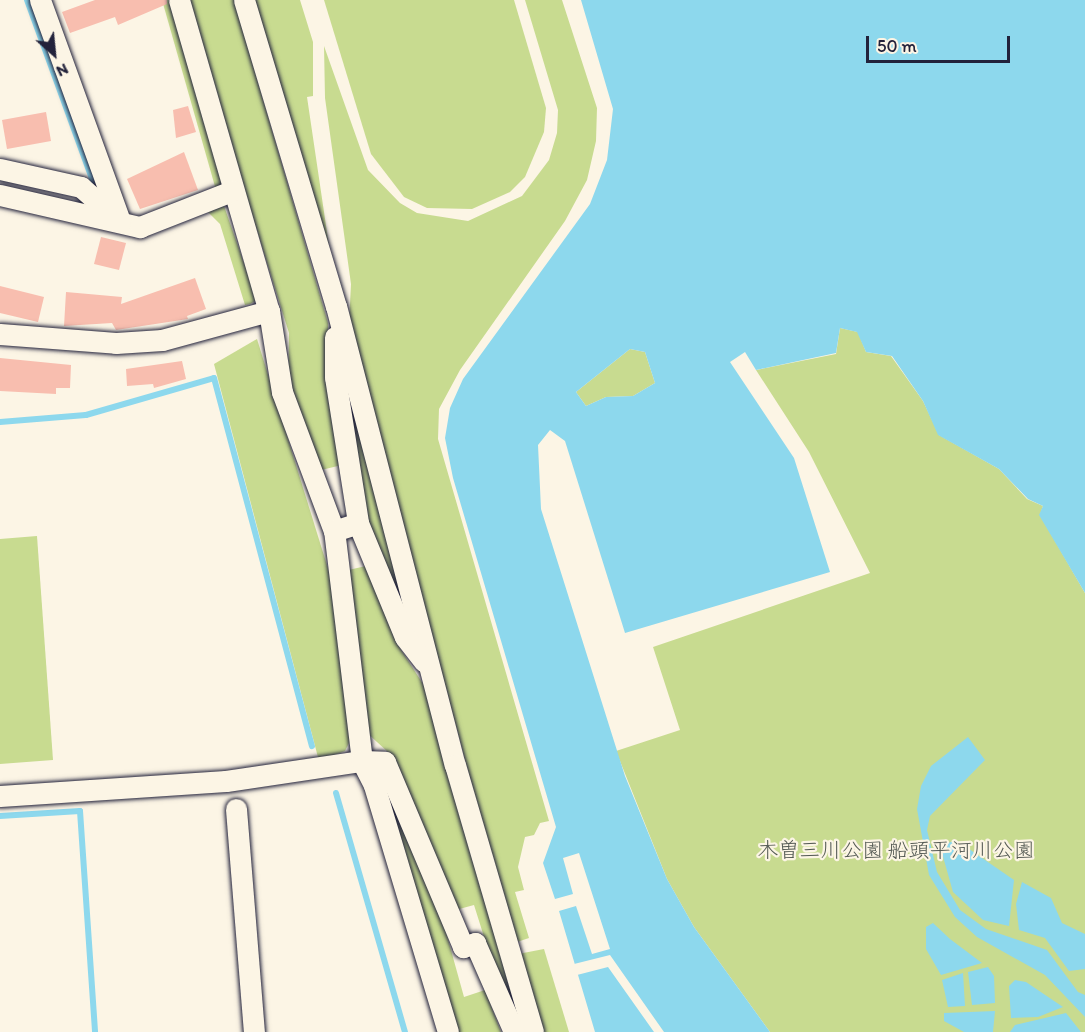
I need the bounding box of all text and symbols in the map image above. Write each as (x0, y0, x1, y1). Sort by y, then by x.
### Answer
north arrow (24, 24, 84, 84)
scale bar (869, 24, 1013, 62)
text: 50 m (877, 35, 917, 57)
text: N (53, 60, 72, 81)
park label: 木曽三川公園 船頭平河川公園 (757, 837, 1035, 863)

